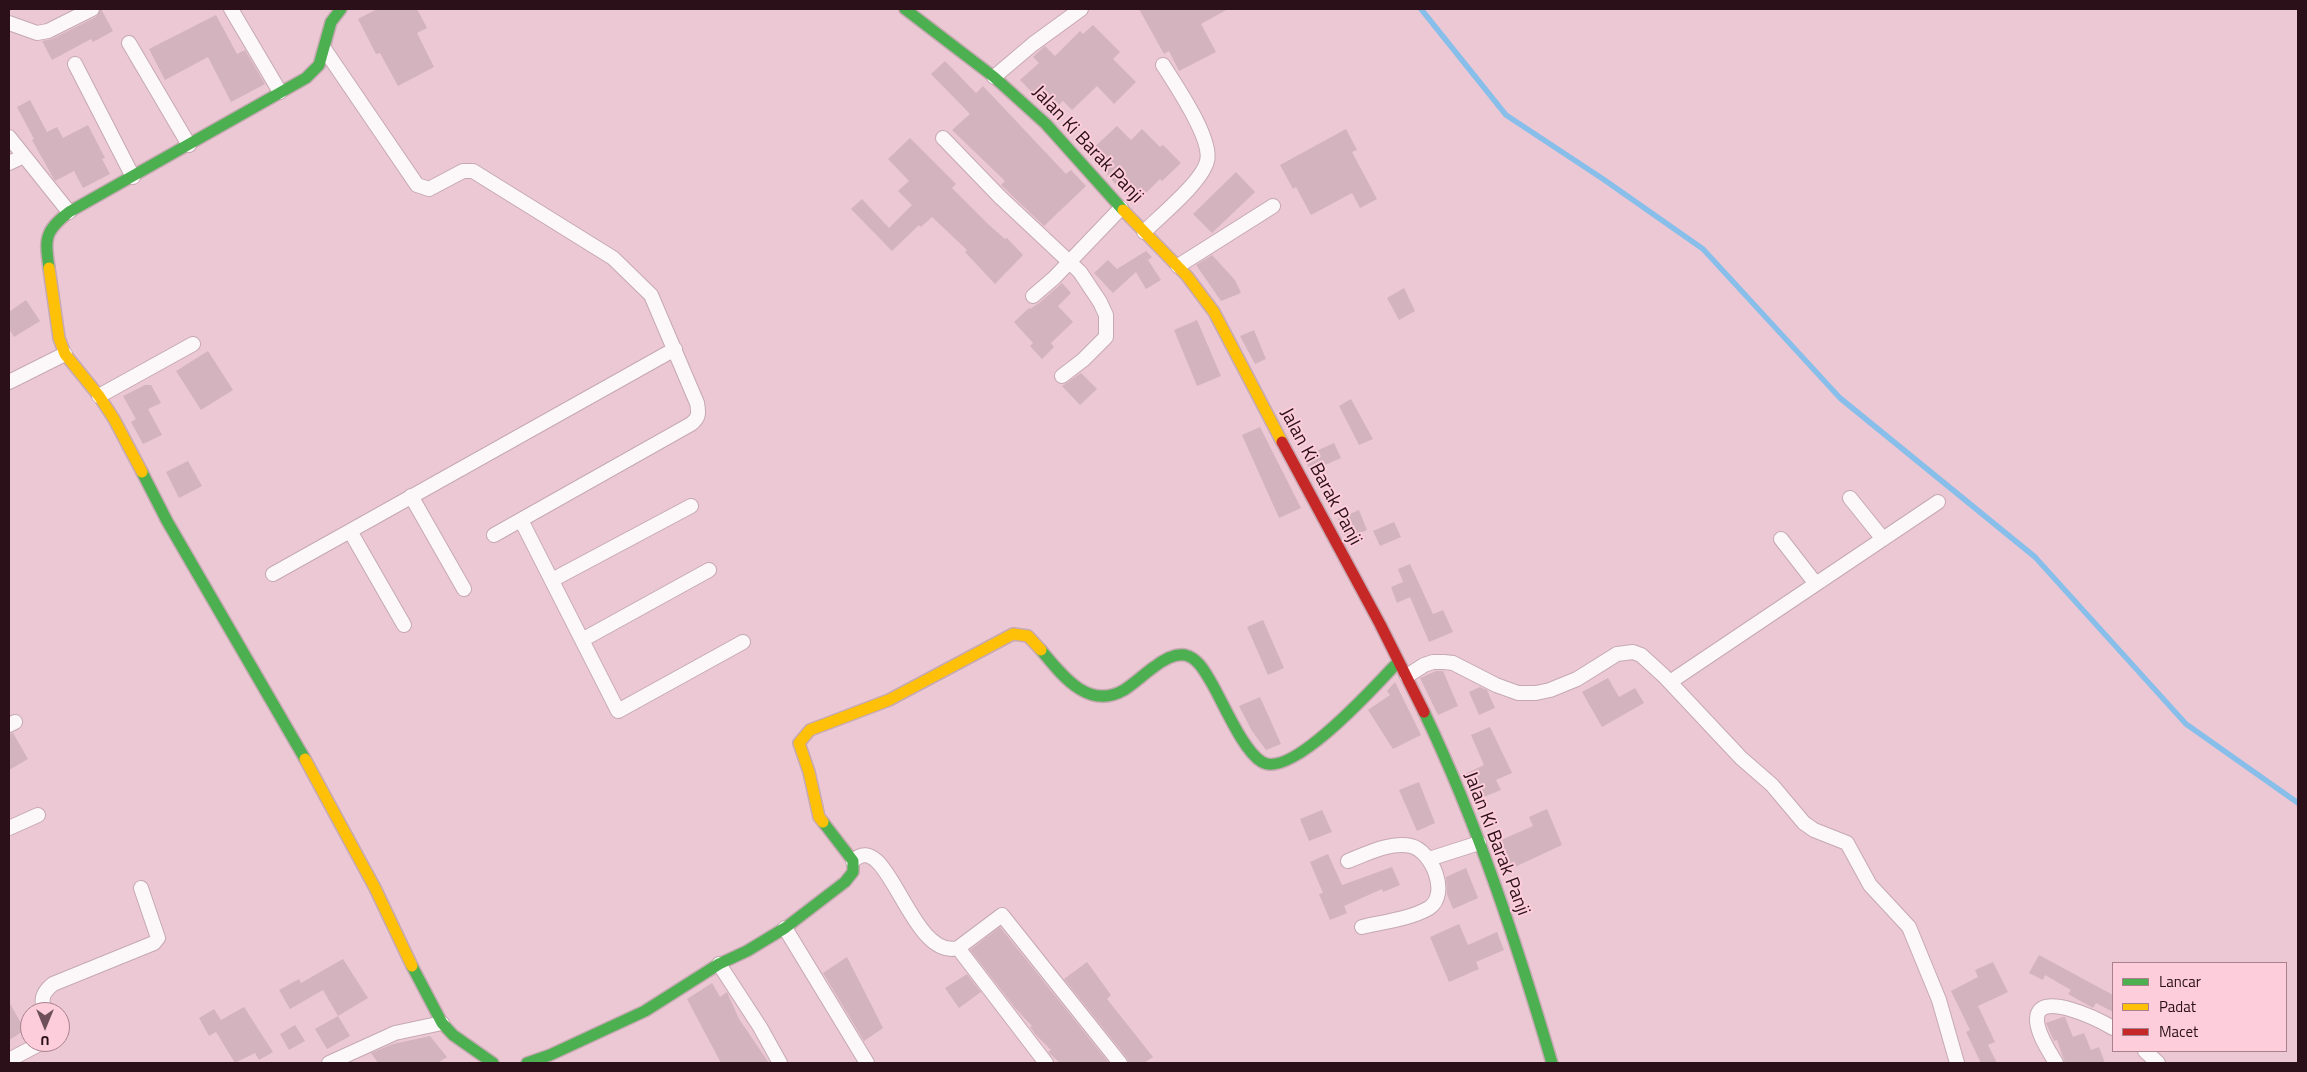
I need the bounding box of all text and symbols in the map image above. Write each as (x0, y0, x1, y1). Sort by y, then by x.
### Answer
street label: Jalan Ki Barak Panji (1027, 82, 1147, 208)
street label: Jalan Ki Barak Panji (1274, 404, 1366, 550)
street label: Jalan Ki Barak Panji (1458, 769, 1534, 919)
legend (2112, 962, 2287, 1052)
text: Lancar (2159, 970, 2201, 993)
text: Padat (2159, 995, 2196, 1018)
north arrow (20, 1002, 70, 1052)
text: Macet (2159, 1020, 2198, 1043)
text: U (40, 1031, 50, 1052)

